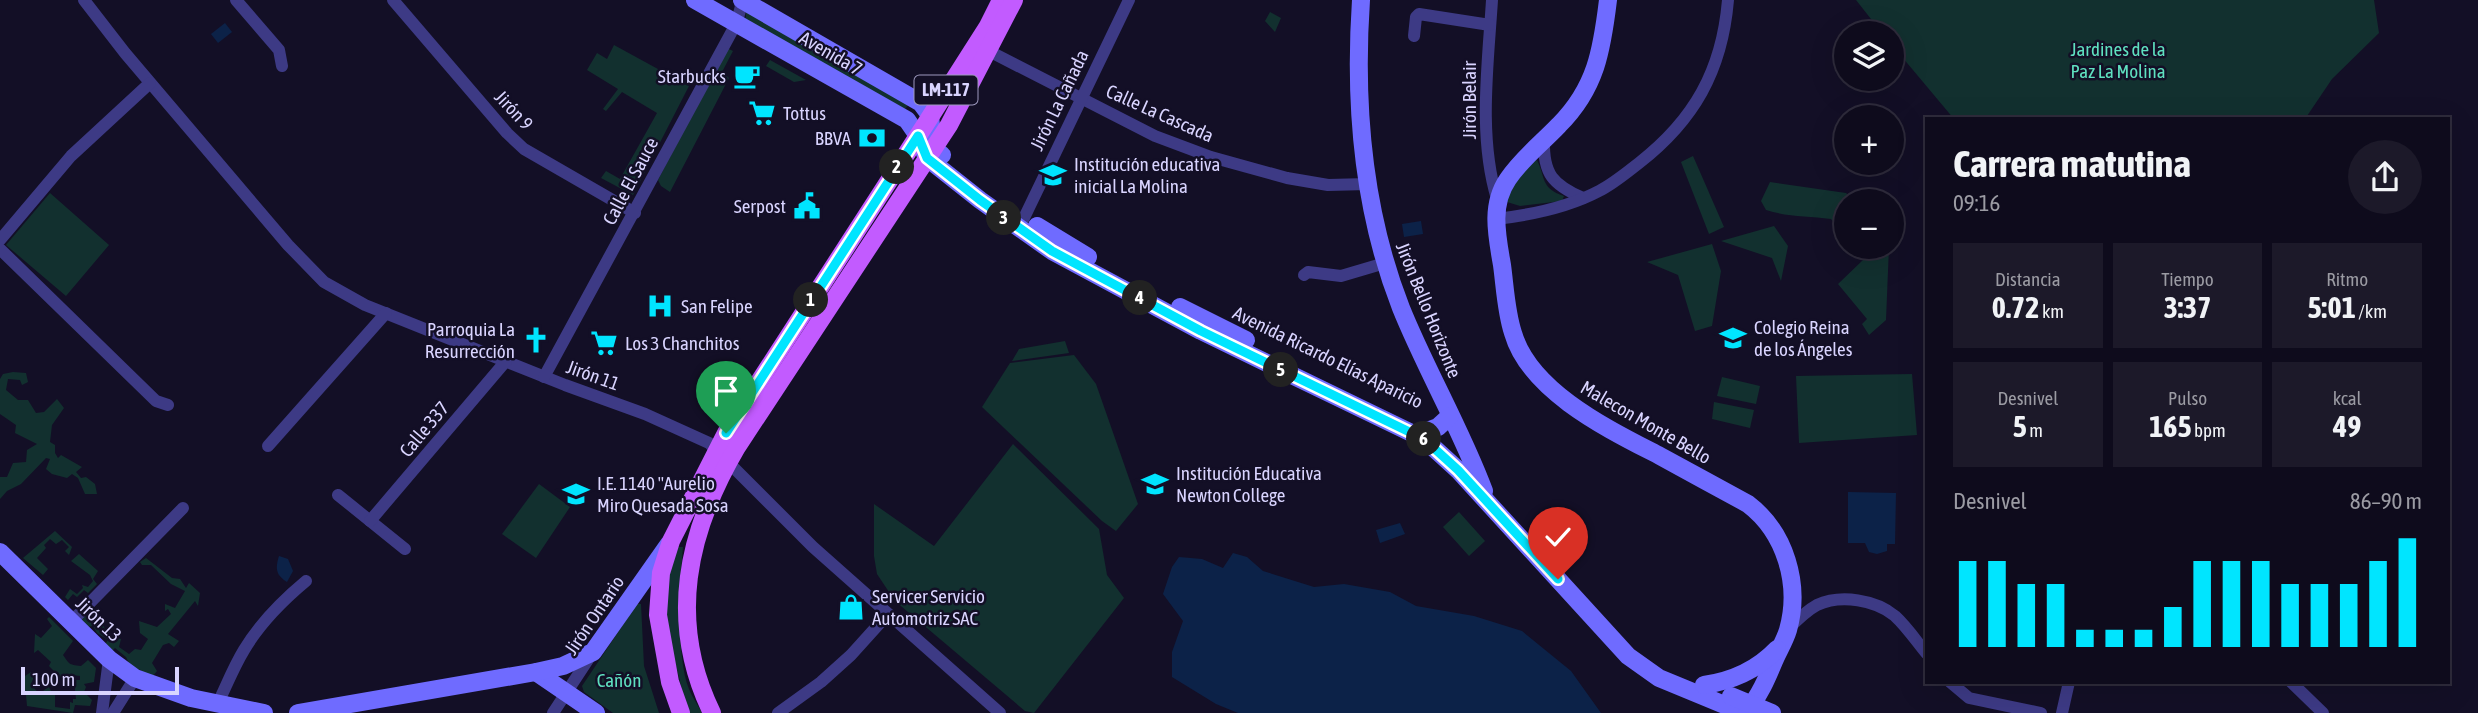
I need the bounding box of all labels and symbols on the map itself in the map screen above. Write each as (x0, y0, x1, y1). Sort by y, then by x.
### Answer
street label: Avenida 7 (796, 26, 866, 80)
park label: Jardines de la Paz La Molina (2070, 38, 2166, 82)
street label: Jirón La Cañada (1025, 46, 1093, 154)
street label: Jirón Belair (1458, 60, 1480, 139)
cafe icon: Starbucks (732, 61, 762, 91)
place label: Starbucks (658, 65, 726, 87)
road number: LM-117 (914, 76, 978, 104)
street label: Calle La Cascada (1103, 80, 1217, 146)
street label: Jirón 9 (490, 86, 538, 134)
supermarket icon: Tottus (747, 98, 777, 128)
place label: Tottus (783, 102, 826, 124)
bank icon: BBVA (857, 123, 887, 153)
place label: BBVA (815, 127, 852, 149)
street label: Calle El Sauce (598, 134, 662, 228)
pin: 2 (880, 150, 914, 184)
place label: Institución educativa inicial La Molina (1074, 153, 1220, 197)
school or university icon: Institución educativa inicial La Molina (1038, 160, 1068, 190)
public building icon: Serpost (792, 191, 822, 221)
place label: Serpost (734, 195, 786, 217)
pin: 3 (986, 200, 1021, 235)
street label: Jirón Bello Horizonte (1392, 239, 1466, 381)
pin: 4 (1122, 280, 1158, 316)
pin: 1 (794, 282, 828, 318)
hospital icon: San Felipe (645, 291, 675, 321)
place label: San Felipe (681, 295, 753, 317)
street label: Avenida Ricardo Elías Aparicio (1229, 301, 1427, 413)
place label: Colegio Reina de los Ángeles (1754, 316, 1853, 360)
place label: Parroquia La Resurrección (425, 318, 515, 362)
school or university icon: Colegio Reina de los Ángeles (1718, 323, 1748, 353)
church icon: Parroquia La Resurrección (521, 325, 551, 355)
supermarket icon: Los 3 Chanchitos (589, 328, 619, 358)
place label: Los 3 Chanchitos (625, 332, 740, 354)
pin: 5 (1264, 352, 1298, 388)
street label: Jirón 11 (564, 355, 622, 395)
pin (696, 361, 756, 433)
street label: Malecon Monte Bello (1577, 376, 1715, 468)
street label: Calle 337 (395, 397, 453, 461)
pin: 6 (1406, 422, 1442, 457)
place label: Institución Educativa Newton College (1176, 462, 1322, 506)
school or university icon: Institución Educativa Newton College (1140, 469, 1170, 499)
place label: I.E. 1140 "Aurelio Miro Quesada Sosa (597, 472, 729, 516)
school or university icon: I.E. 1140 "Aurelio Miro Quesada Sosa (561, 479, 591, 509)
pin (1528, 507, 1588, 579)
street label: Jirón Ontario (560, 571, 628, 659)
place label: Servicer Servicio Automotriz SAC (872, 585, 985, 629)
street label: Jirón 13 (72, 592, 126, 646)
shop icon: Servicer Servicio Automotriz SAC (836, 592, 866, 622)
scale bar (21, 664, 178, 696)
park label: Cañón (597, 669, 641, 691)

